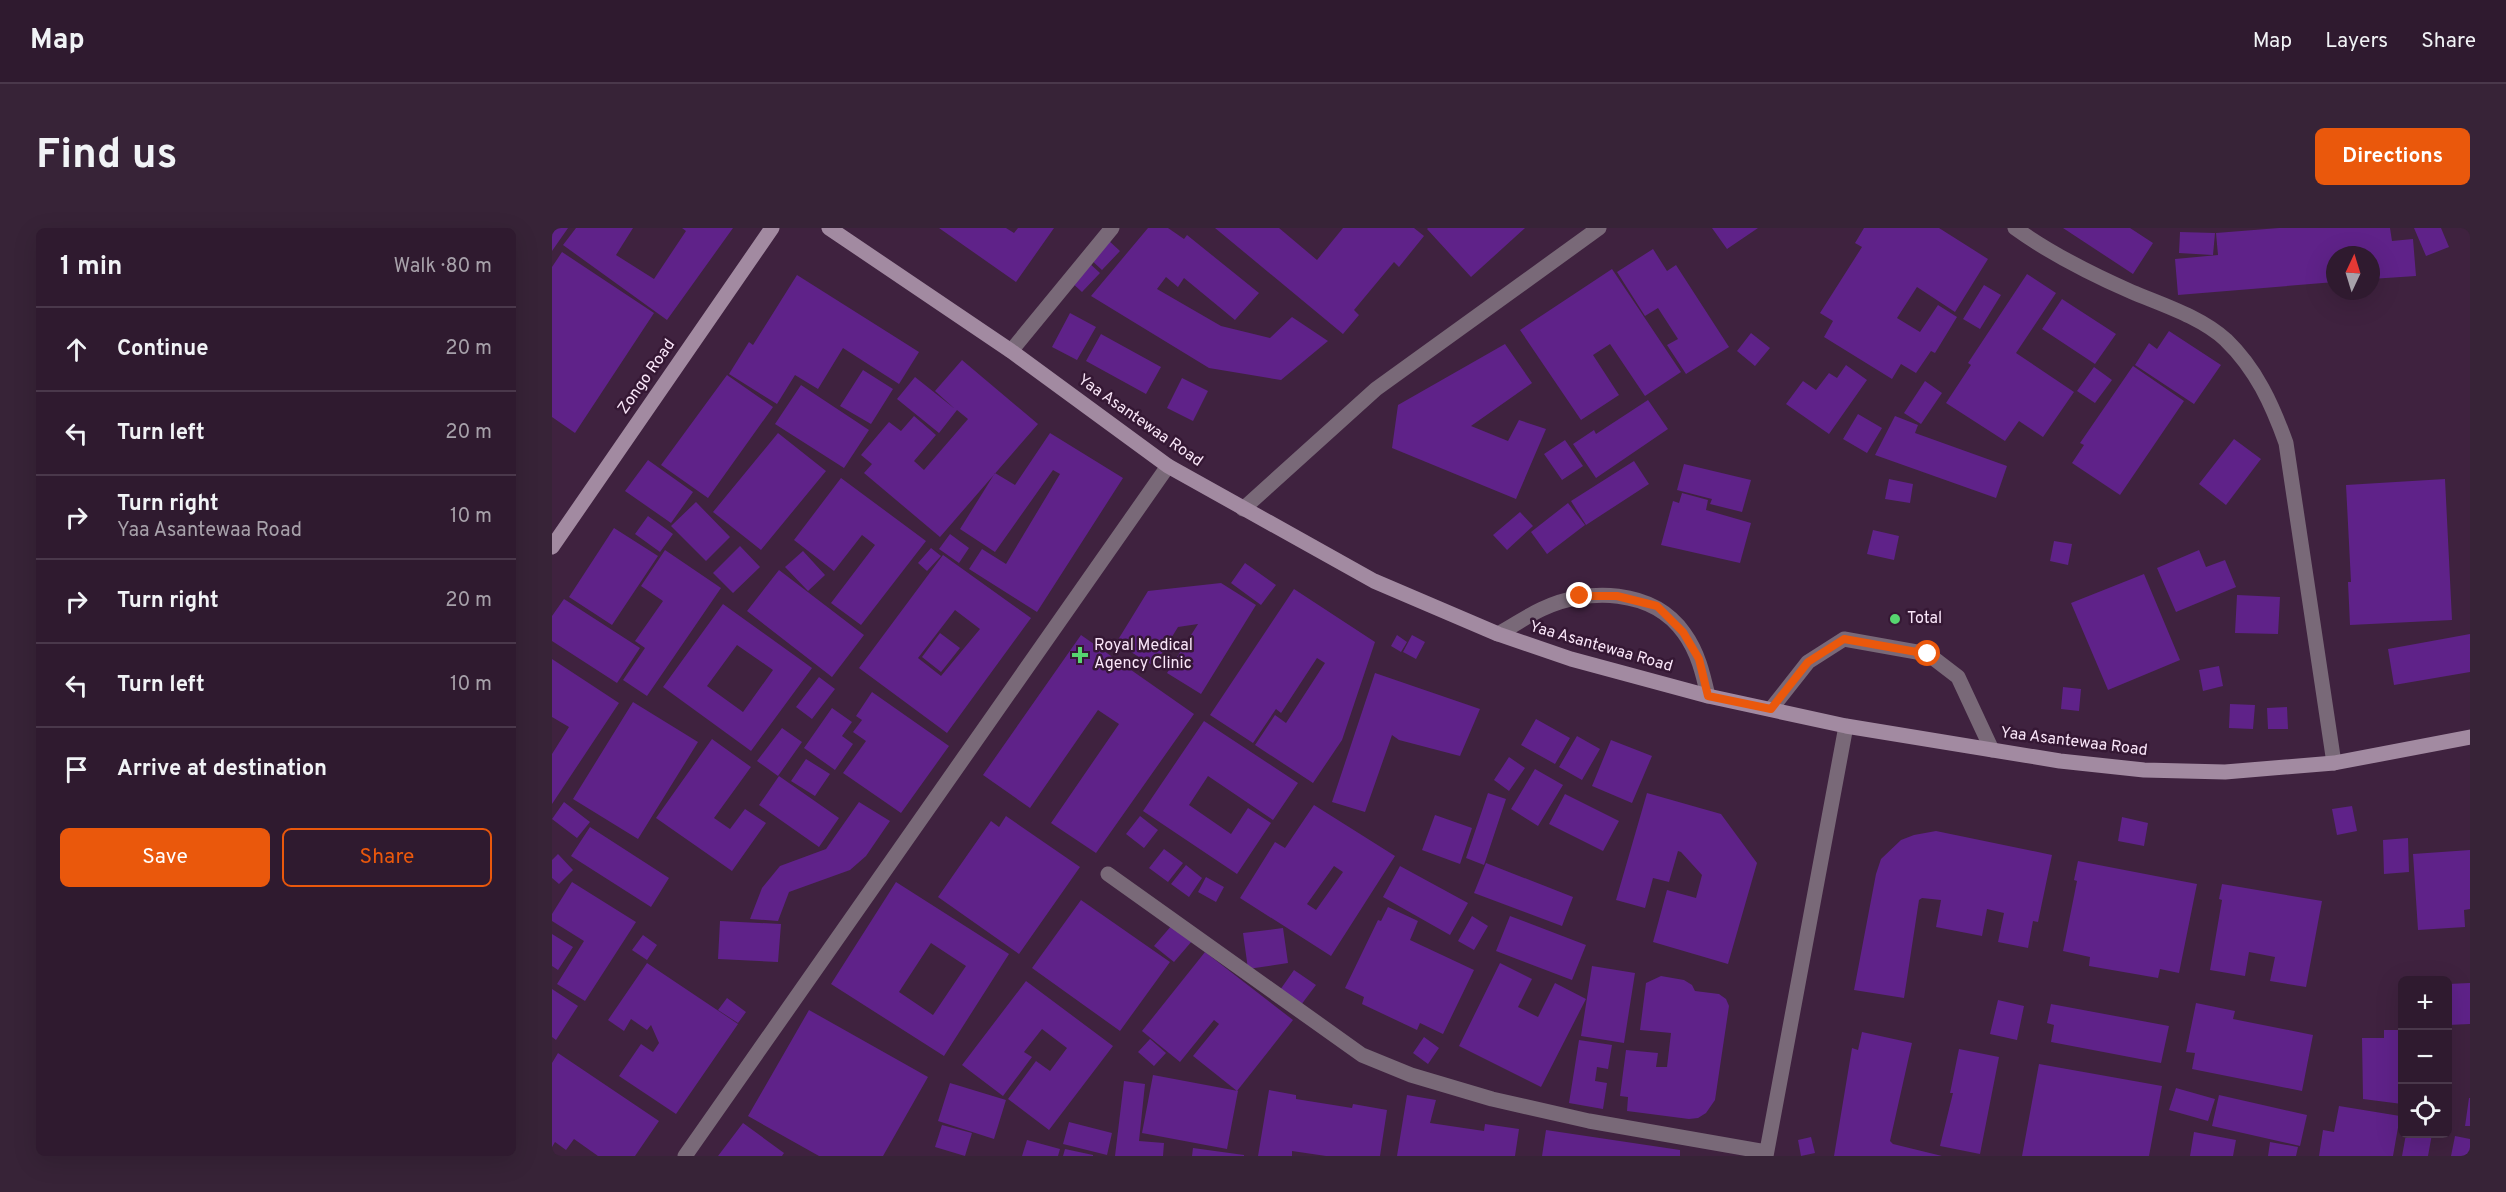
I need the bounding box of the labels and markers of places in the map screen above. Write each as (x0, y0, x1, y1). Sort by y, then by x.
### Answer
place label: Total (1907, 609, 1942, 629)
marker: Total (1888, 612, 1902, 626)
place label: Royal Medical Agency Clinic (1094, 636, 1193, 674)
marker: Royal Medical Agency Clinic (1071, 646, 1089, 664)

